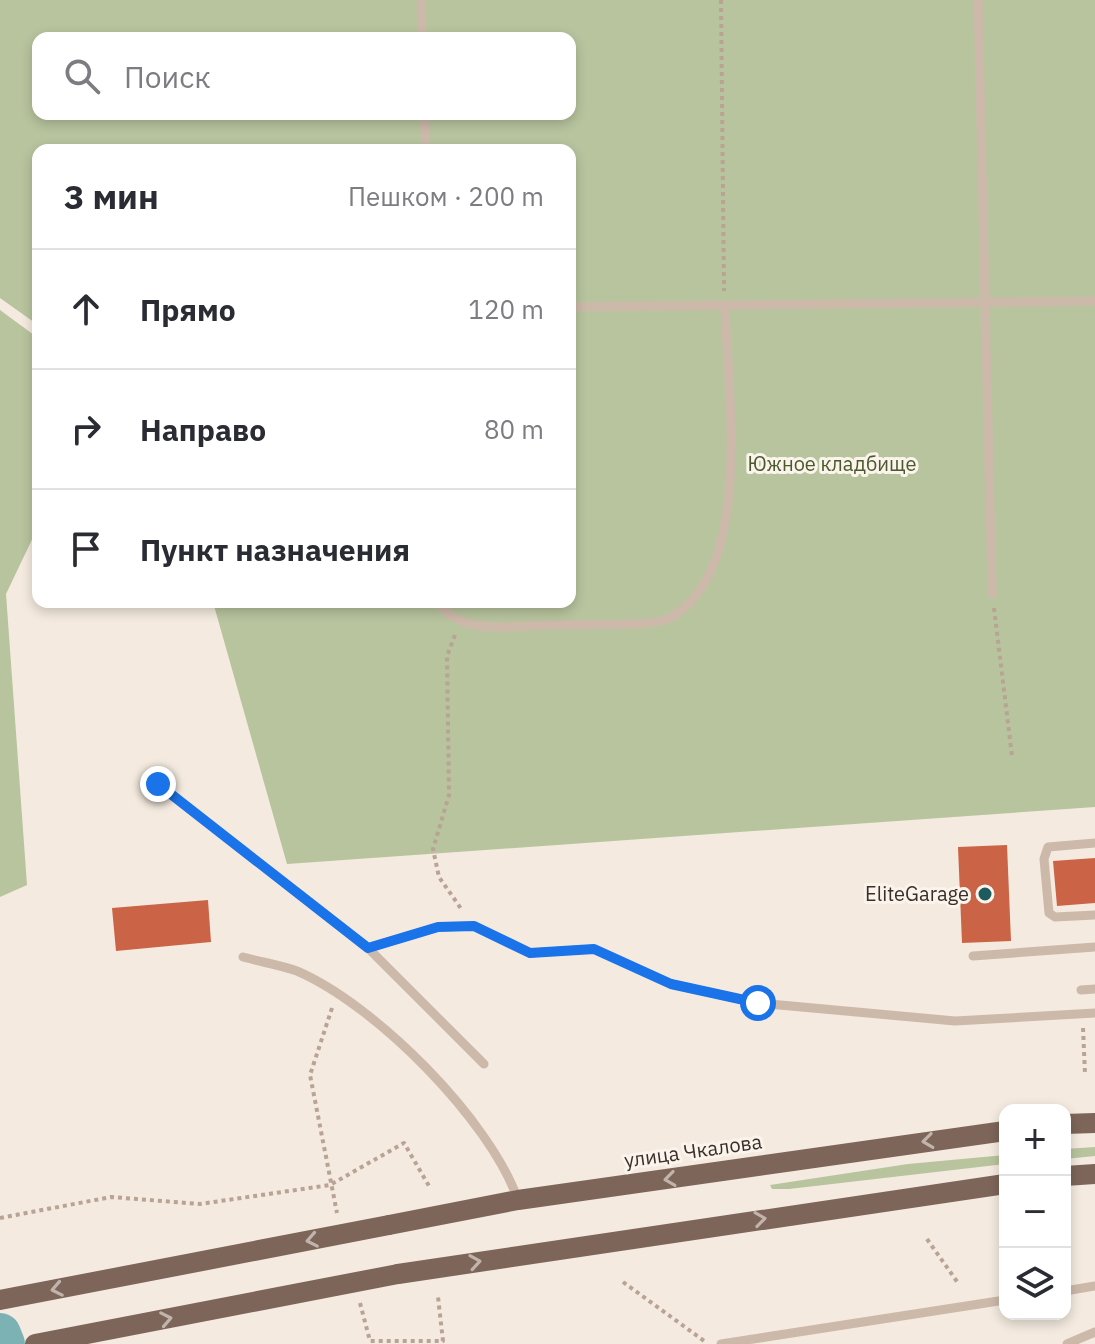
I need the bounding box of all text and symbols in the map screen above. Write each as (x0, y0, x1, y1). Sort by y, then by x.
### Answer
search box (32, 32, 576, 120)
icon: search (60, 54, 104, 98)
text: Поиск (124, 57, 211, 96)
text: 3 мин (64, 174, 159, 218)
text: Пешком · 200 m (348, 179, 544, 213)
icon: ahead (64, 287, 108, 331)
text: Прямо (140, 290, 236, 329)
text: 120 m (468, 292, 544, 326)
icon: right (64, 407, 108, 451)
text: Направо (140, 410, 266, 449)
text: 80 m (484, 412, 544, 446)
park label: Южное кладбище (748, 450, 916, 477)
icon: arrive (64, 527, 108, 571)
text: Пункт назначения (140, 530, 410, 569)
route end (140, 766, 176, 802)
place label: EliteGarage (865, 880, 969, 907)
marker: EliteGarage (976, 885, 994, 903)
route start (740, 985, 776, 1021)
map controls (999, 1104, 1071, 1320)
button: + (999, 1104, 1071, 1176)
street label: улица Чкалова (622, 1127, 764, 1174)
one-way arrow (921, 1132, 934, 1149)
one-way arrow (664, 1170, 677, 1187)
button: − (999, 1176, 1071, 1248)
one-way arrow (753, 1211, 767, 1228)
one-way arrow (306, 1231, 320, 1248)
button: layers (999, 1248, 1071, 1320)
one-way arrow (468, 1254, 482, 1271)
one-way arrow (50, 1280, 64, 1297)
one-way arrow (160, 1311, 173, 1328)

